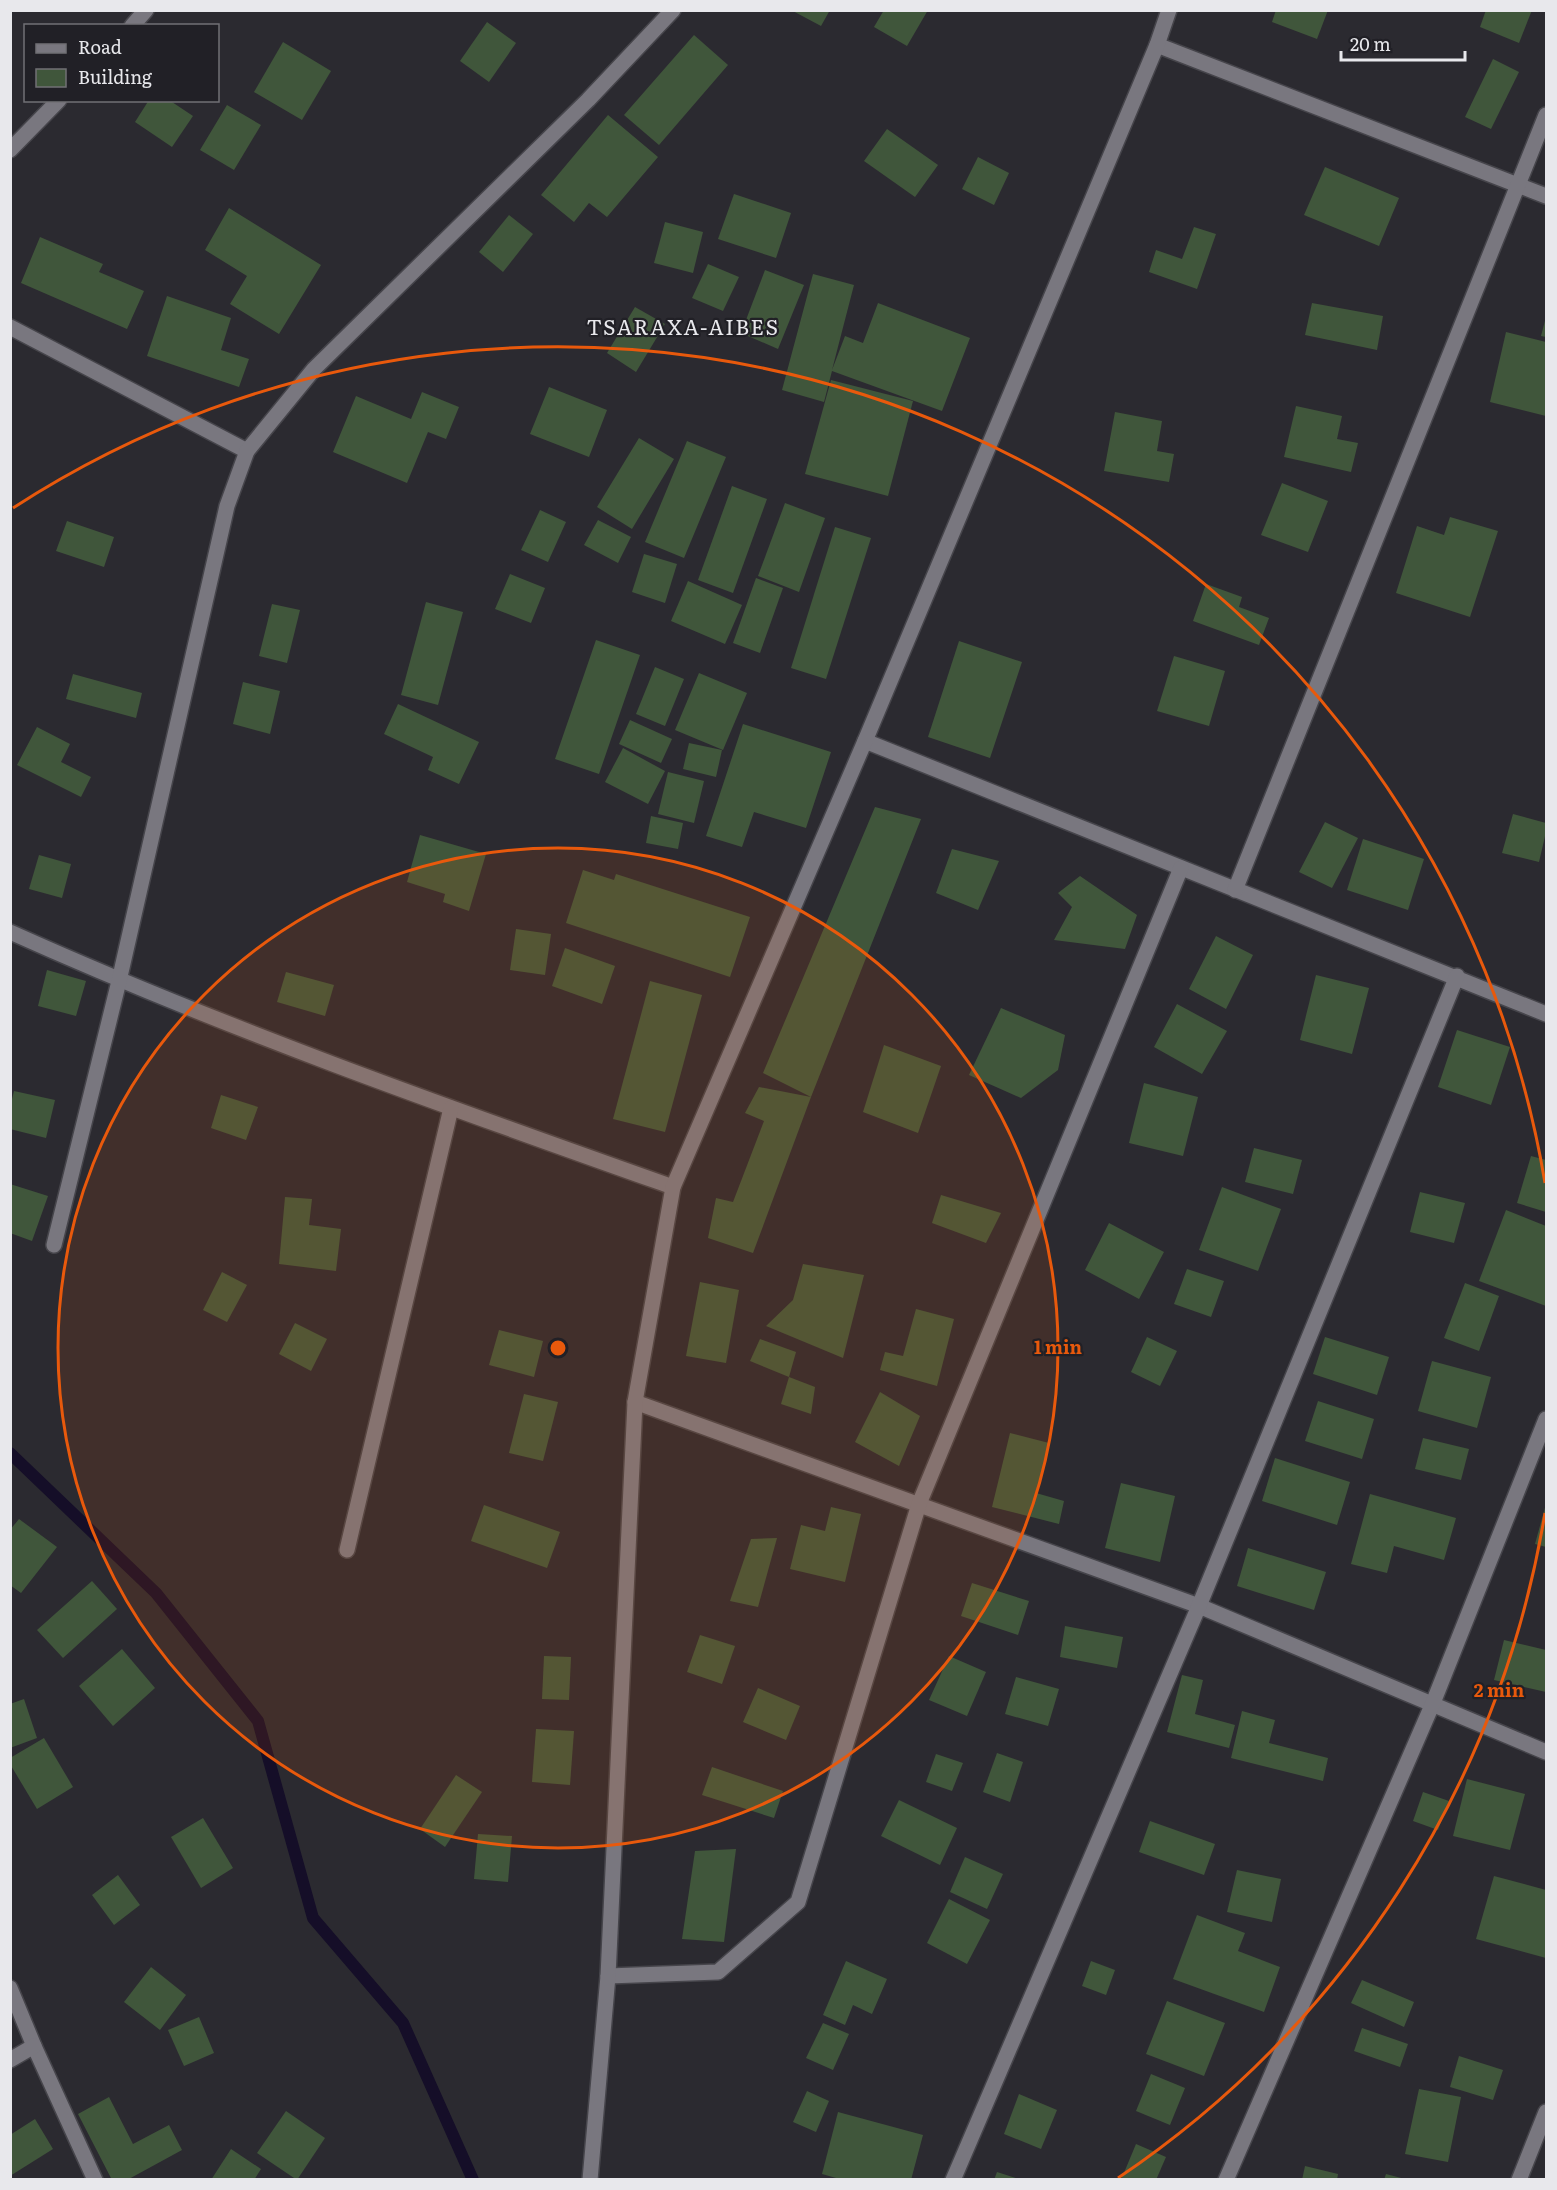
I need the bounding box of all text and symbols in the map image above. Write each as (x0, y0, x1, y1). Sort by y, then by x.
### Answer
legend (24, 24, 219, 102)
scale bar (1341, 24, 1466, 62)
text: 20 m (1350, 30, 1391, 57)
text: Road (78, 33, 122, 60)
text: Building (78, 63, 153, 90)
district label: TSARAXA-AIBES (586, 310, 780, 341)
text: 1 min (1034, 1333, 1083, 1360)
centre of rings (548, 1338, 568, 1358)
text: 2 min (1474, 1676, 1525, 1703)

